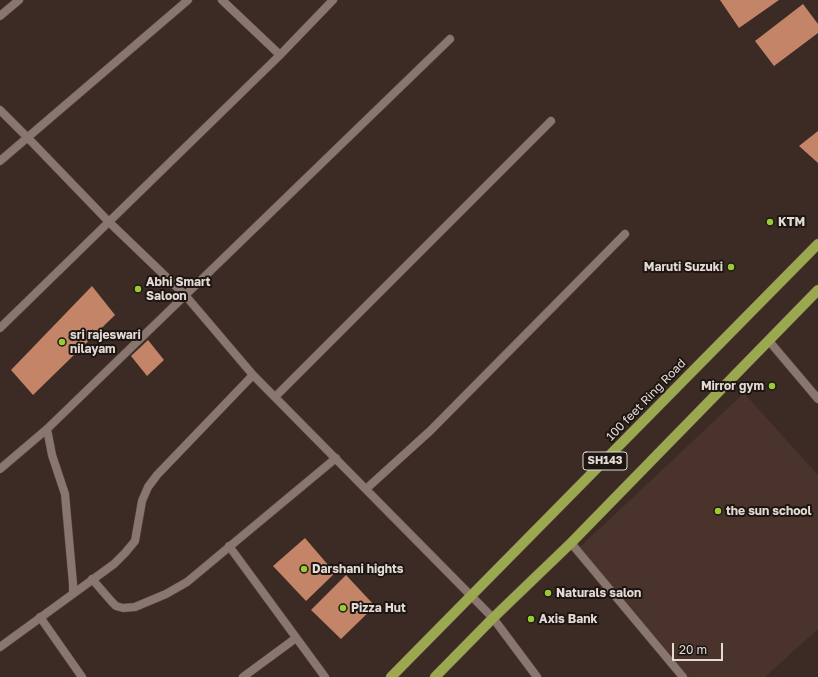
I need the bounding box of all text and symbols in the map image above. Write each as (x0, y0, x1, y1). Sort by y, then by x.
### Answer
place label: KTM (778, 215, 805, 229)
marker: KTM (765, 217, 775, 227)
place label: Maruti Suzuki (644, 260, 723, 274)
marker: Maruti Suzuki (726, 262, 736, 272)
place label: Abhi Smart Saloon (146, 275, 211, 303)
marker: Abhi Smart Saloon (133, 284, 143, 294)
place label: sri rajeswari nilayam (70, 328, 141, 356)
marker: sri rajeswari nilayam (57, 337, 67, 347)
street label: 100 feet Ring Road (603, 356, 689, 444)
place label: Mirror gym (701, 379, 764, 393)
marker: Mirror gym (767, 381, 777, 391)
road number: SH143 (583, 452, 627, 470)
place label: the sun school (726, 504, 812, 518)
marker: the sun school (713, 506, 723, 516)
place label: Darshani hights (312, 562, 403, 576)
marker: Darshani hights (299, 564, 309, 574)
place label: Naturals salon (556, 586, 641, 600)
marker: Naturals salon (543, 588, 553, 598)
place label: Pizza Hut (351, 601, 406, 615)
marker: Pizza Hut (338, 603, 348, 613)
place label: Axis Bank (539, 612, 597, 626)
marker: Axis Bank (526, 614, 536, 624)
scale bar (674, 635, 725, 661)
text: 20 m (679, 642, 707, 657)

